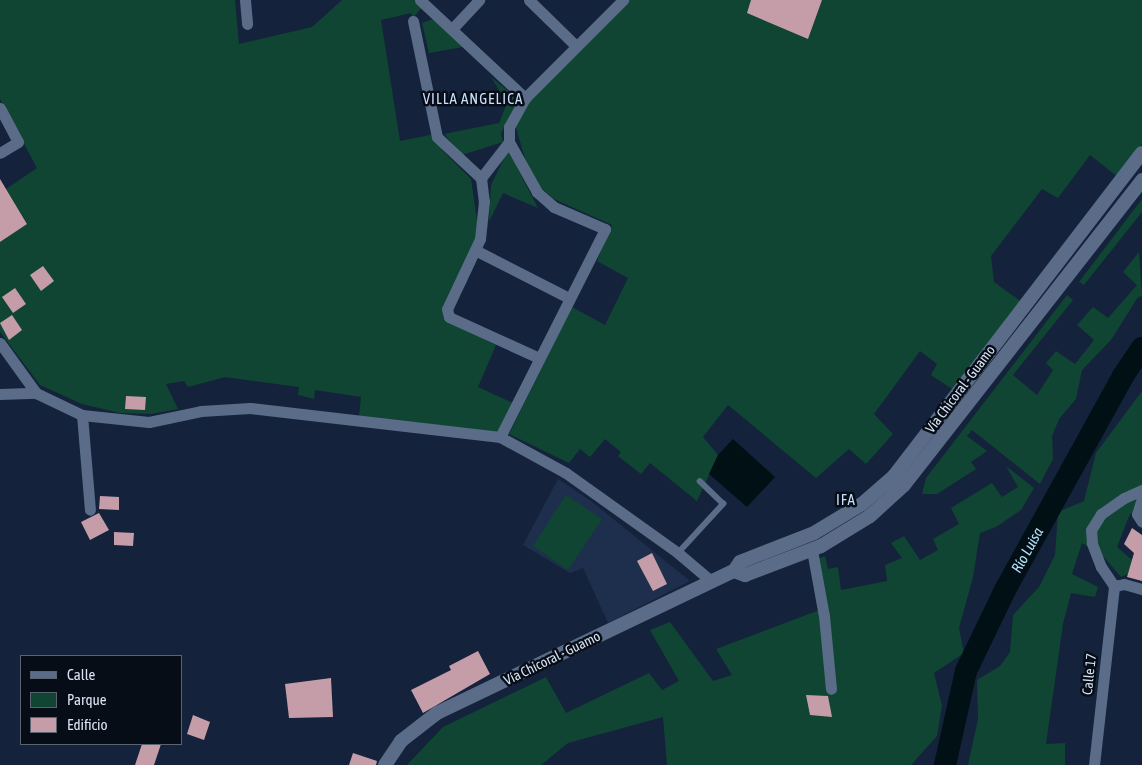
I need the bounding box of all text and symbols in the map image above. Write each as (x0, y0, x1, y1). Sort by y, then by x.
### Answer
district label: VILLA ANGELICA (421, 90, 525, 108)
street label: Vía Chicoral - Guamo (922, 342, 998, 436)
district label: IFA (836, 491, 856, 509)
water label: Río Luisa (1007, 524, 1047, 576)
street label: Vía Chicoral - Guamo (501, 627, 603, 689)
street label: Calle 17 (1078, 652, 1100, 696)
legend (20, 655, 182, 745)
text: Calle (67, 666, 95, 683)
text: Parque (67, 691, 107, 708)
text: Edificio (67, 716, 108, 733)

